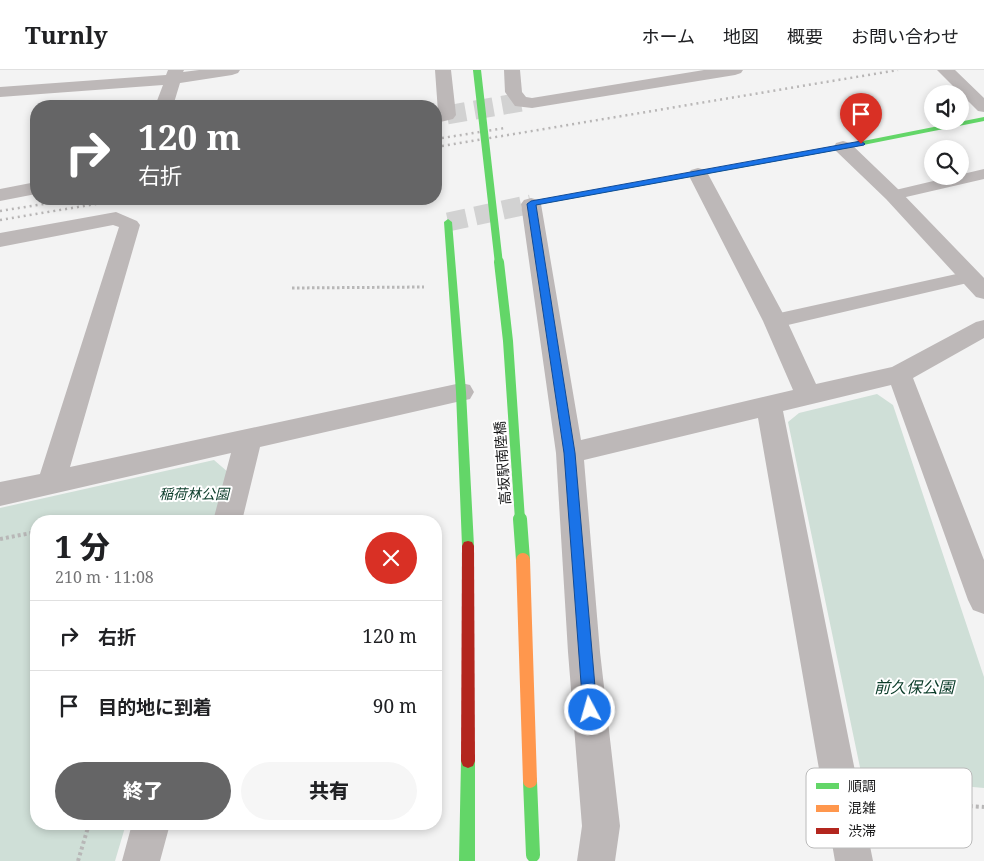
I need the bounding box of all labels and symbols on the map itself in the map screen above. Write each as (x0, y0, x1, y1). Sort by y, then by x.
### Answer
pin (840, 93, 882, 144)
street label: 高坂駅南陸橋 (490, 420, 514, 506)
park label: 稲荷林公園 (159, 484, 231, 503)
park label: 前久保公園 (874, 676, 956, 698)
position arrow (563, 683, 615, 735)
legend (806, 768, 972, 848)
text: 順調 (848, 776, 876, 795)
text: 混雑 (848, 798, 876, 817)
text: 渋滞 (848, 821, 876, 840)

